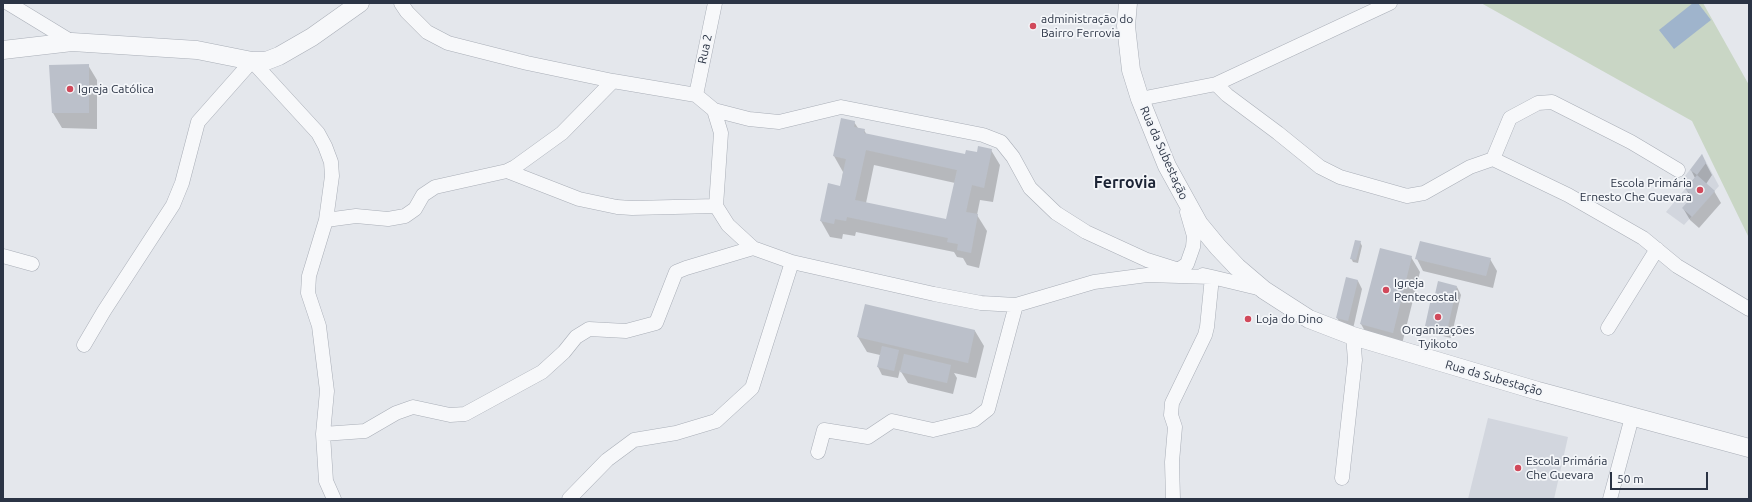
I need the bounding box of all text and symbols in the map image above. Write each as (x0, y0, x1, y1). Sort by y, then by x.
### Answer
place label: administração do Bairro Ferrovia (1041, 12, 1133, 40)
marker: administração do Bairro Ferrovia (1028, 21, 1038, 31)
street label: Rua 2 (695, 33, 715, 65)
place label: Igreja Católica (78, 82, 154, 96)
marker: Igreja Católica (65, 84, 75, 94)
street label: Rua da Subestação (1137, 104, 1191, 202)
district label: Ferrovia (1094, 173, 1156, 193)
place label: Escola Primária Ernesto Che Guevara (1580, 176, 1692, 204)
marker: Escola Primária Ernesto Che Guevara (1695, 185, 1705, 195)
place label: Igreja Pentecostal (1394, 276, 1458, 304)
marker: Igreja Pentecostal (1381, 285, 1391, 295)
place label: Loja do Dino (1256, 312, 1323, 326)
marker: Organizações Tyikoto (1433, 312, 1443, 322)
marker: Loja do Dino (1243, 314, 1253, 324)
place label: Organizações Tyikoto (1402, 323, 1474, 351)
street label: Rua da Subestação (1444, 357, 1544, 399)
place label: Escola Primária Che Guevara (1526, 454, 1607, 482)
marker: Escola Primária Che Guevara (1513, 463, 1523, 473)
scale bar (1612, 464, 1710, 490)
text: 50 m (1617, 472, 1644, 485)

